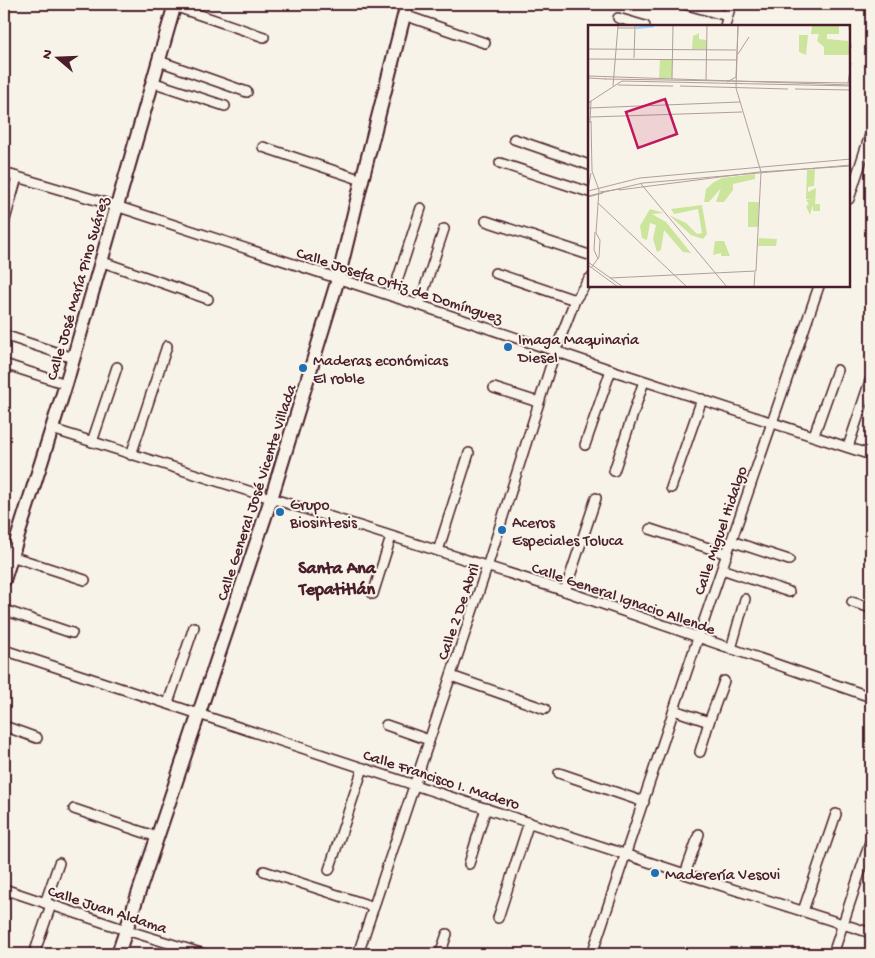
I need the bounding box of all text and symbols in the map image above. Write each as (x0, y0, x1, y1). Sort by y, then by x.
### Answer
inset map (588, 25, 850, 288)
north arrow (32, 32, 82, 82)
text: N (39, 47, 58, 62)
street label: Calle José María Pino Suárez (44, 194, 115, 383)
street label: Calle Josefa Ortiz de Domínguez (293, 245, 505, 330)
place label: Imaga Maquinaria Diesel (517, 332, 640, 369)
marker: Imaga Maquinaria Diesel (502, 341, 514, 353)
place label: Maderas económicas El roble (313, 353, 449, 390)
marker: Maderas económicas El roble (297, 362, 309, 374)
street label: Calle General José Vicente Villada (214, 382, 303, 604)
street label: Calle Miguel Hidalgo (691, 464, 753, 598)
place label: Grupo Biosintesis (289, 497, 358, 534)
marker: Grupo Biosintesis (274, 506, 286, 518)
place label: Aceros Especiales Toluca (512, 515, 624, 552)
marker: Aceros Especiales Toluca (496, 524, 508, 536)
district label: Santa Ana Tepatitlán (297, 559, 377, 601)
street label: Calle General Ignacio Allende (528, 560, 718, 641)
street label: Calle 2 De Abril (435, 561, 486, 663)
street label: Calle Francisco I. Madero (360, 747, 522, 816)
marker: Maderería Vesovi (649, 867, 661, 879)
place label: Maderería Vesovi (665, 867, 780, 886)
street label: Calle Juan Aldama (45, 883, 170, 940)

